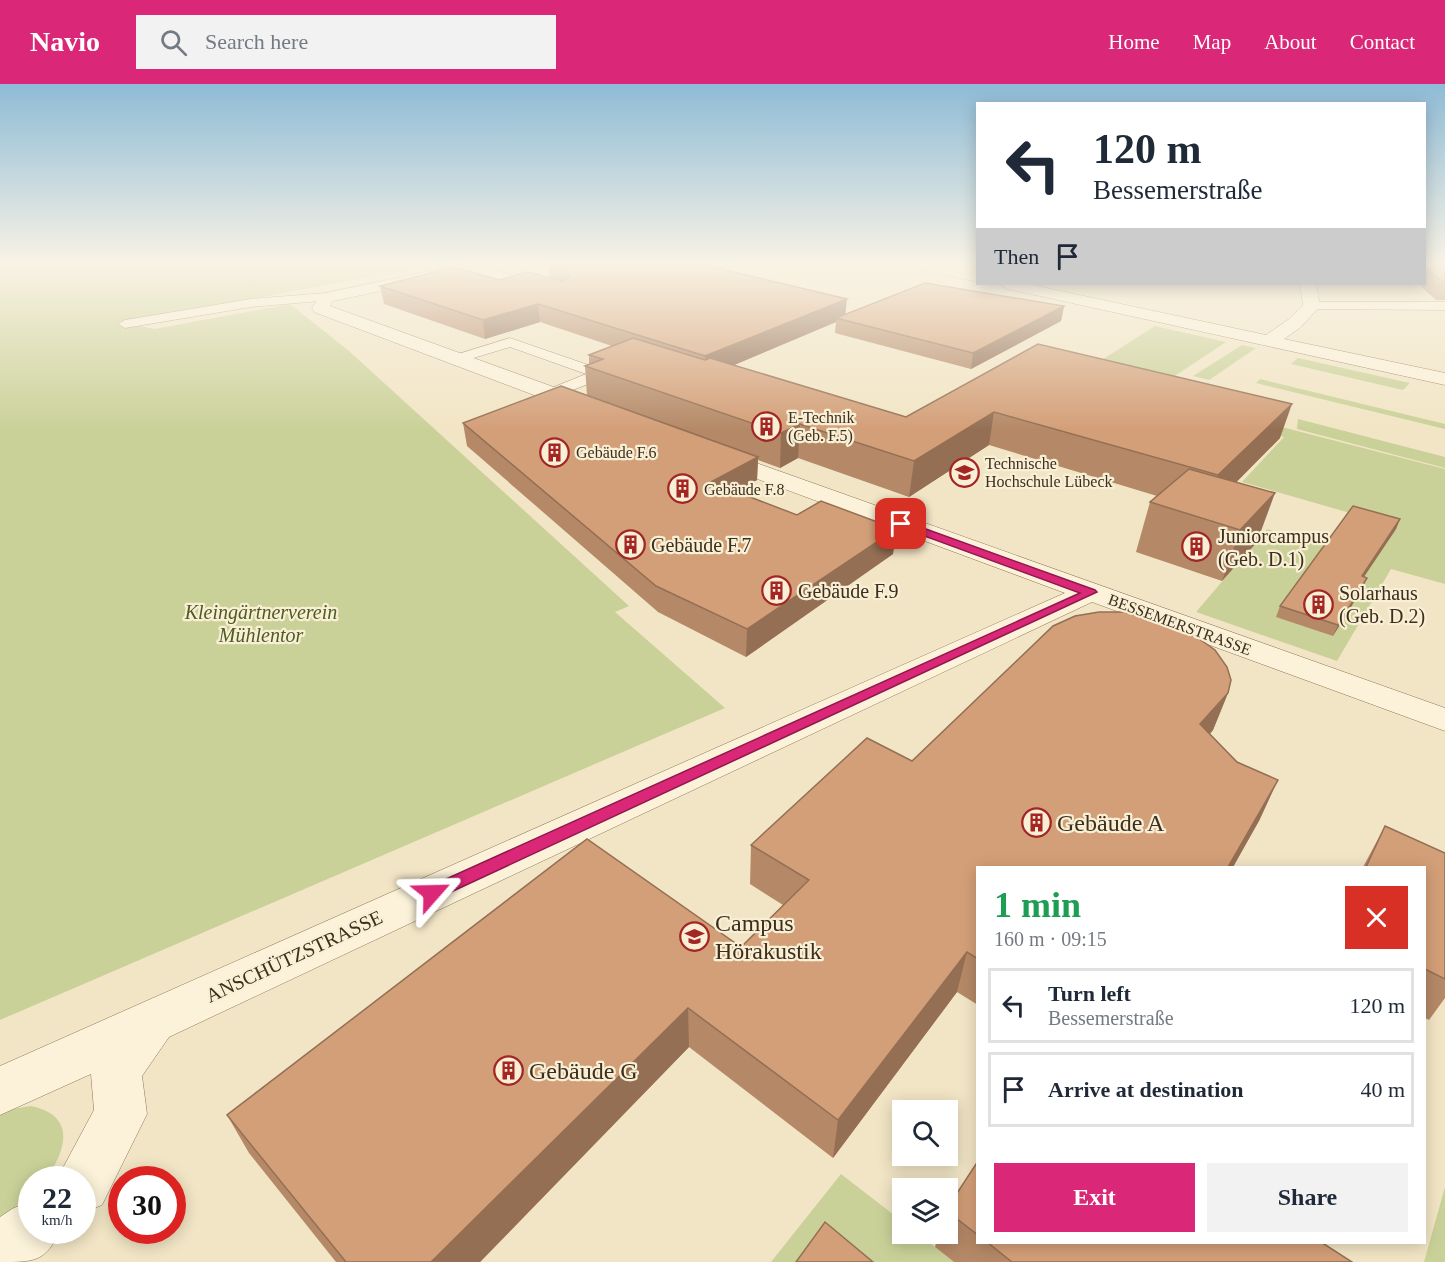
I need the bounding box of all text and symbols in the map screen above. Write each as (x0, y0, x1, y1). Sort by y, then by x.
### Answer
search box (136, 15, 556, 69)
text: Navio (30, 26, 100, 57)
icon: search (157, 26, 190, 59)
text: Search here (205, 29, 308, 54)
text: Home (1108, 30, 1160, 54)
text: Map (1193, 30, 1231, 54)
text: About (1264, 30, 1317, 54)
text: Contact (1350, 30, 1415, 54)
icon: left (994, 126, 1072, 204)
text: 120 m (1093, 126, 1202, 172)
text: Bessemerstraße (1093, 175, 1262, 205)
icon: arrive (1051, 240, 1084, 273)
text: Then (994, 244, 1039, 269)
place label: E-Technik (Geb. F.5) (788, 409, 854, 445)
building icon: E-Technik (Geb. F.5) (751, 410, 783, 442)
building icon: Gebäude F.6 (539, 436, 571, 468)
place label: Gebäude F.6 (576, 444, 656, 461)
place label: Technische Hochschule Lübeck (985, 455, 1113, 490)
school or university icon: Technische Hochschule Lübeck (948, 456, 980, 488)
building icon: Gebäude F.8 (667, 473, 699, 505)
place label: Gebäude F.8 (704, 481, 784, 498)
pin (875, 498, 926, 549)
icon: arrive (884, 507, 917, 540)
place label: Juniorcampus (Geb. D.1) (1218, 525, 1329, 571)
building icon: Gebäude F.7 (614, 529, 646, 561)
building icon: Juniorcampus (Geb. D.1) (1181, 531, 1213, 563)
place label: Gebäude F.7 (651, 534, 752, 556)
building icon: Gebäude F.9 (761, 575, 793, 607)
place label: Gebäude F.9 (798, 580, 899, 602)
place label: Solarhaus (Geb. D.2) (1339, 582, 1425, 628)
building icon: Solarhaus (Geb. D.2) (1302, 589, 1334, 621)
street label: BESSEMERSTRASSE (1106, 591, 1254, 658)
park label: Kleingärtnerverein Mühlentor (184, 601, 337, 646)
building icon: Gebäude A (1020, 807, 1052, 839)
place label: Gebäude A (1057, 810, 1165, 836)
position arrow (400, 861, 464, 925)
text: 1 min (994, 885, 1081, 925)
button: close (1345, 886, 1408, 949)
street label: ANSCHÜTZSTRASSE (202, 905, 386, 1007)
place label: Campus Hörakustik (715, 910, 822, 964)
school or university icon: Campus Hörakustik (678, 921, 710, 953)
text: 160 m · 09:15 (994, 928, 1107, 950)
text: Turn left (1048, 981, 1131, 1006)
icon: left (997, 989, 1030, 1022)
text: 120 m (1349, 993, 1405, 1018)
text: Bessemerstraße (1048, 1007, 1174, 1029)
building icon: Gebäude G (492, 1055, 524, 1087)
place label: Gebäude G (529, 1058, 638, 1084)
icon: arrive (997, 1073, 1030, 1106)
text: Arrive at destination (1048, 1077, 1244, 1102)
text: 40 m (1360, 1077, 1405, 1102)
map controls (892, 1100, 958, 1244)
button: search (892, 1100, 958, 1166)
button: Exit (994, 1163, 1195, 1232)
button: Share (1207, 1163, 1408, 1232)
speed limit sign: 30 (108, 1166, 186, 1244)
button: layers (892, 1178, 958, 1244)
text: 22 (42, 1181, 72, 1214)
text: km/h (42, 1212, 72, 1228)

